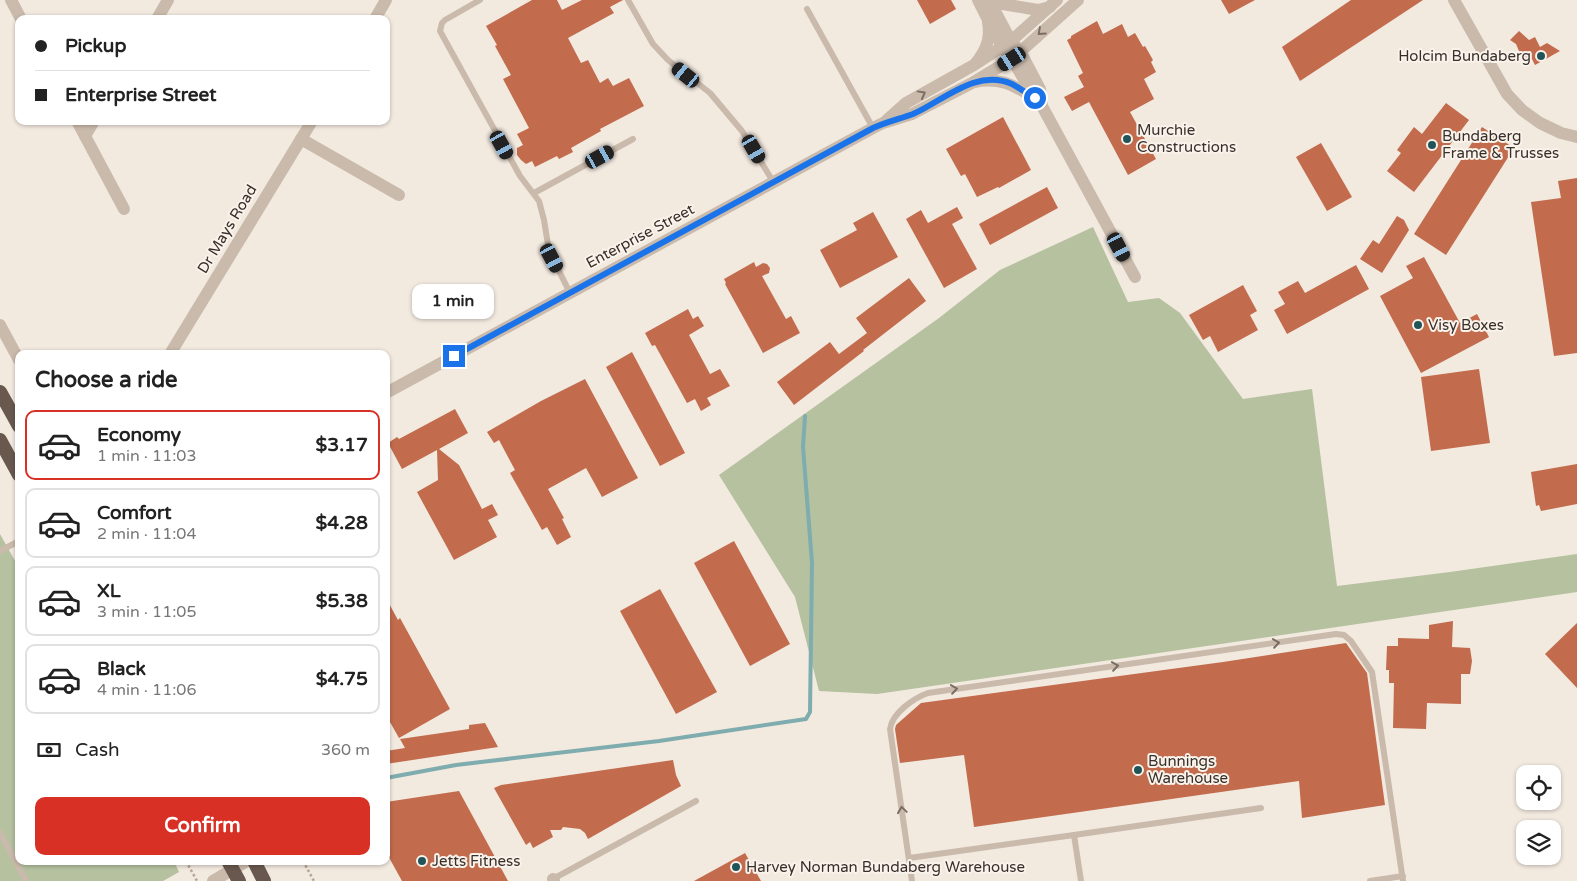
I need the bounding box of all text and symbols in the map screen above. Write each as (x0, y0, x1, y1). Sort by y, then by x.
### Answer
one-way arrow (1038, 27, 1047, 36)
text: Pickup (65, 35, 126, 57)
car (995, 45, 1028, 73)
place label: Holcim Bundaberg (1398, 47, 1531, 65)
marker: Holcim Bundaberg (1535, 50, 1547, 62)
car (669, 60, 702, 90)
text: Enterprise Street (65, 84, 217, 106)
route start (1024, 87, 1046, 109)
one-way arrow (917, 90, 926, 100)
place label: Murchie Constructions (1137, 121, 1236, 156)
place label: Bundaberg Frame & Trusses (1442, 127, 1559, 162)
car (488, 128, 515, 162)
car (740, 132, 767, 166)
marker: Murchie Constructions (1121, 133, 1133, 145)
marker: Bundaberg Frame & Trusses (1426, 139, 1438, 151)
car (583, 143, 616, 171)
street label: Dr Mays Road (193, 181, 261, 277)
street label: Enterprise Street (583, 200, 697, 272)
car (1105, 230, 1132, 264)
car (538, 241, 565, 275)
callout: 1 min (413, 284, 495, 318)
text: 1 min (432, 291, 474, 311)
place label: Visy Boxes (1428, 316, 1504, 334)
marker: Visy Boxes (1412, 319, 1424, 331)
route end (443, 345, 465, 367)
text: Choose a ride (35, 367, 178, 393)
icon: car (37, 423, 82, 468)
text: Economy (97, 424, 181, 446)
text: $3.17 (316, 434, 368, 456)
text: 1 min · 11:03 (97, 446, 196, 466)
icon: car (37, 501, 82, 546)
text: Comfort (97, 502, 171, 524)
text: $4.28 (316, 512, 368, 534)
text: 2 min · 11:04 (97, 524, 196, 544)
icon: car (37, 579, 82, 624)
text: XL (97, 580, 121, 602)
text: $5.38 (316, 590, 368, 612)
text: 3 min · 11:05 (97, 602, 196, 622)
one-way arrow (1272, 638, 1280, 649)
icon: car (37, 657, 82, 702)
text: Black (97, 658, 146, 680)
one-way arrow (1111, 661, 1119, 672)
text: $4.75 (316, 668, 368, 690)
text: 4 min · 11:06 (97, 680, 196, 700)
one-way arrow (950, 684, 958, 695)
icon: cash (35, 736, 63, 764)
text: Cash (75, 739, 120, 761)
text: 360 m (321, 740, 370, 760)
place label: Bunnings Warehouse (1148, 752, 1228, 787)
marker: Bunnings Warehouse (1132, 764, 1144, 776)
map controls (1516, 765, 1561, 865)
button: locate (1516, 765, 1561, 810)
button: Confirm (35, 797, 370, 855)
one-way arrow (897, 805, 908, 813)
button: layers (1516, 820, 1561, 865)
place label: Jetts Fitness (432, 852, 521, 870)
marker: Jetts Fitness (416, 855, 428, 867)
place label: Harvey Norman Bundaberg Warehouse (746, 858, 1025, 876)
marker: Harvey Norman Bundaberg Warehouse (730, 861, 742, 873)

